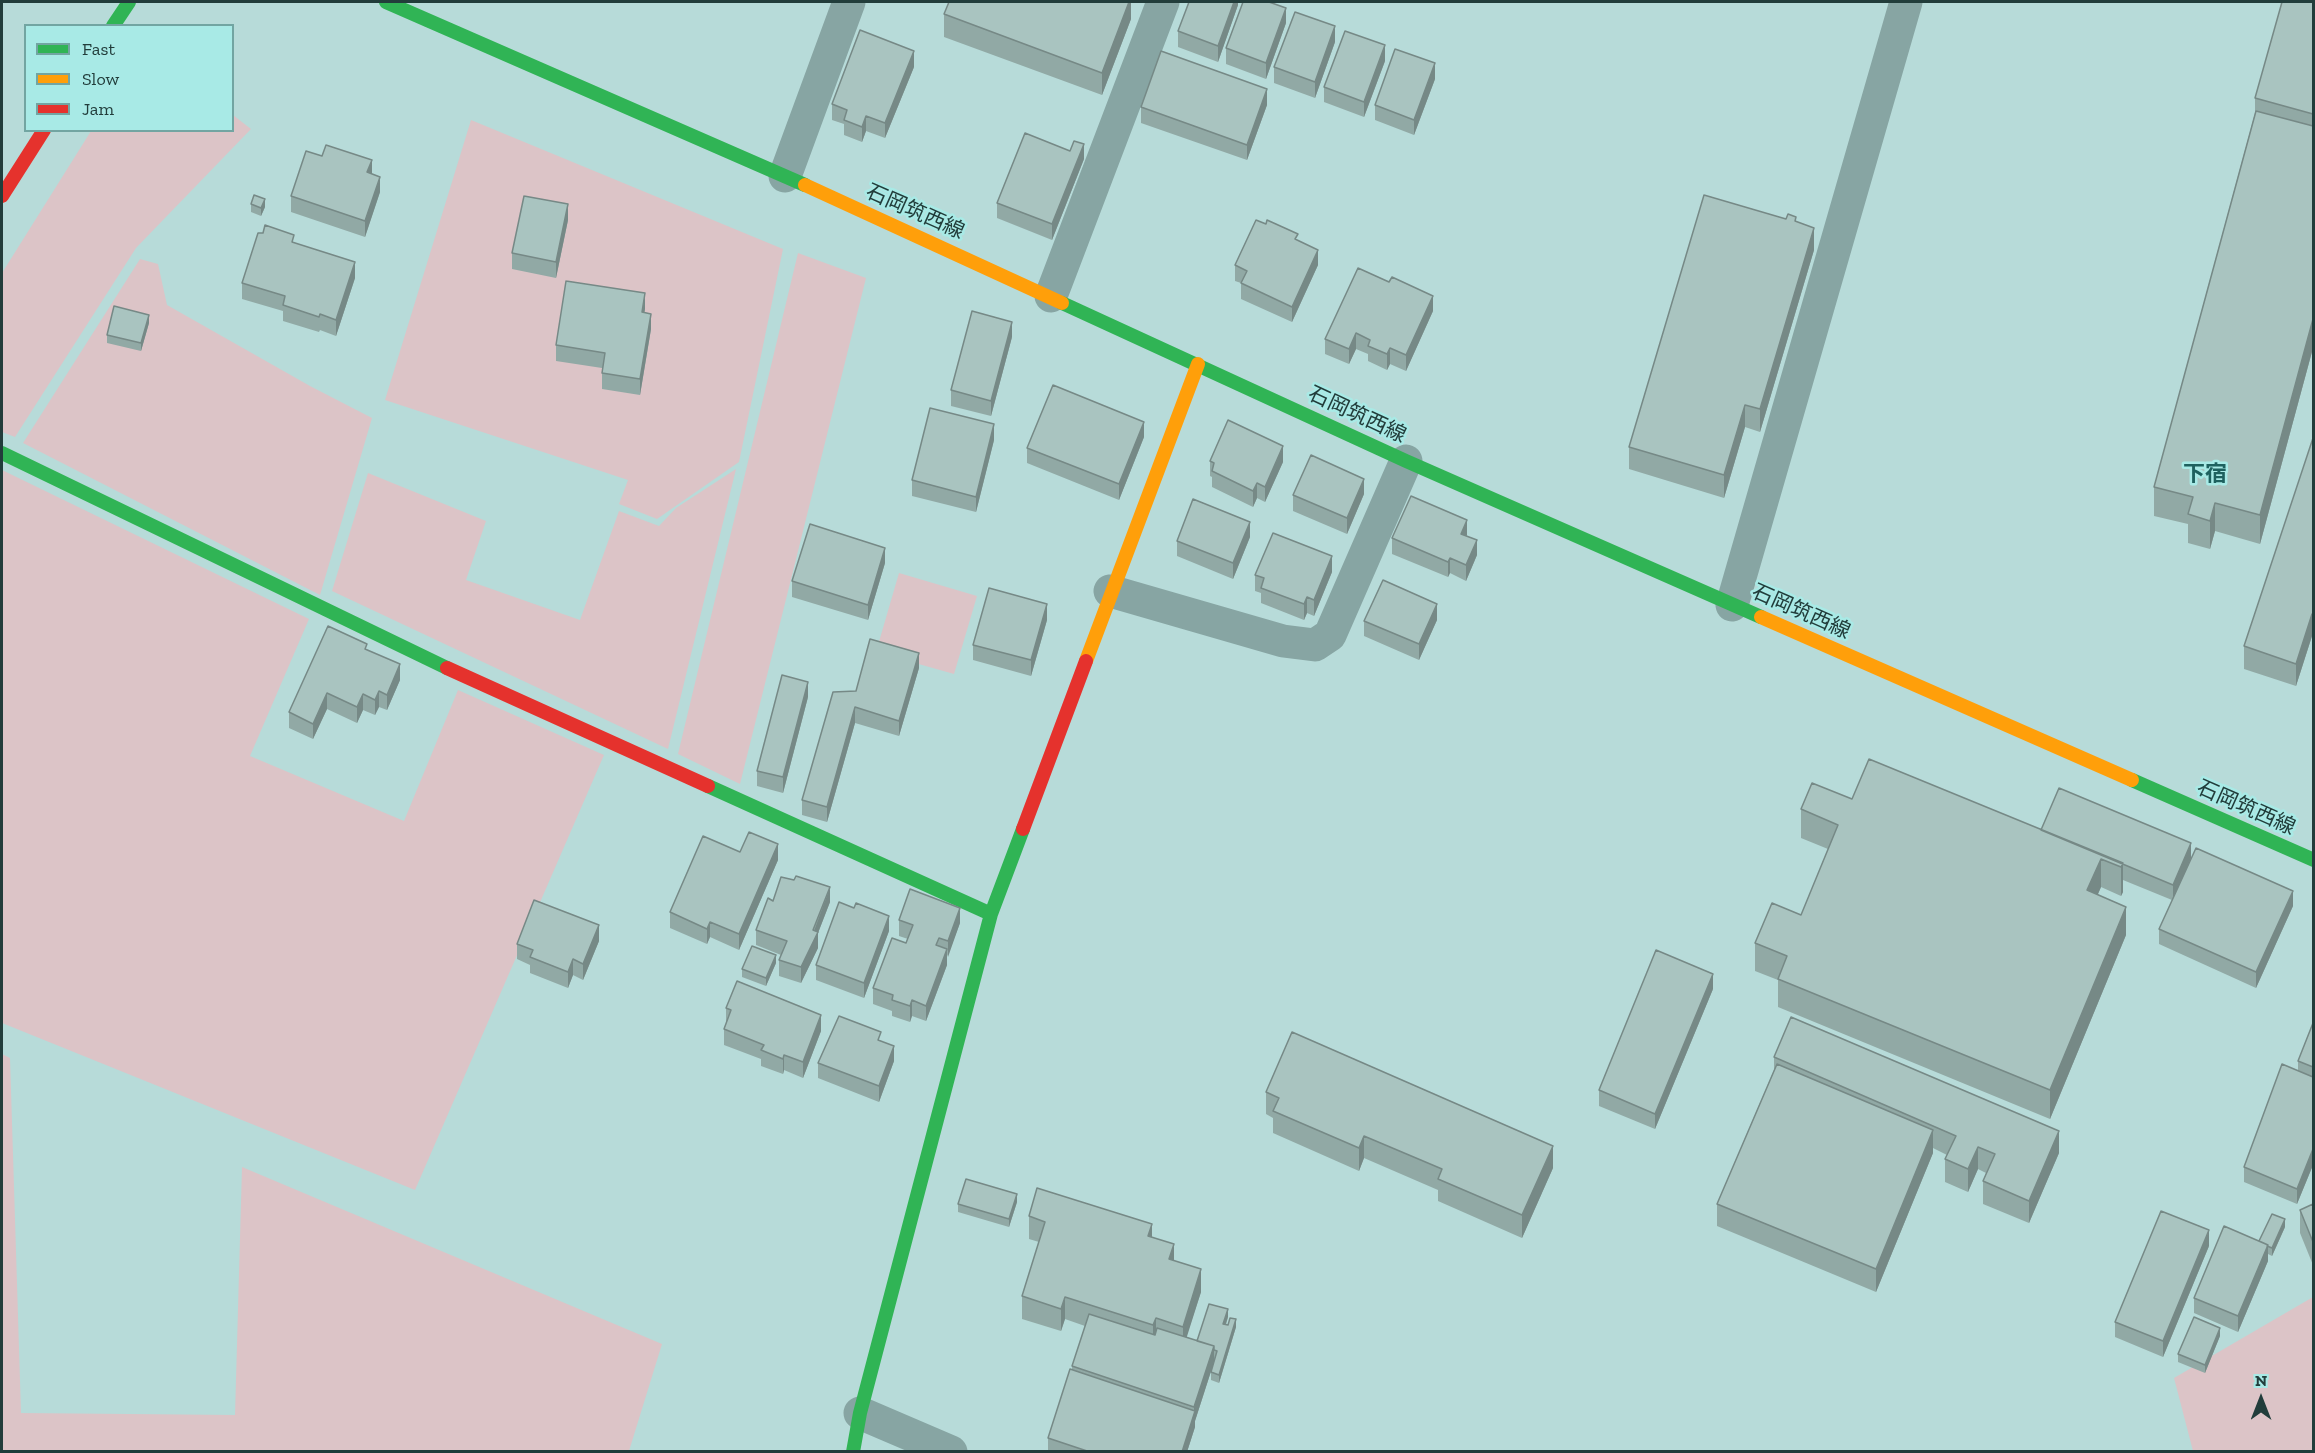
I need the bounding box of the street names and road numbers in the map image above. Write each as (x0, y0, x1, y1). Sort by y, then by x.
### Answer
street label: 石岡筑西線 (862, 179, 968, 245)
street label: 石岡筑西線 (1304, 381, 1410, 449)
street label: 石岡筑西線 (1748, 579, 1854, 645)
street label: 石岡筑西線 (2193, 775, 2299, 841)

